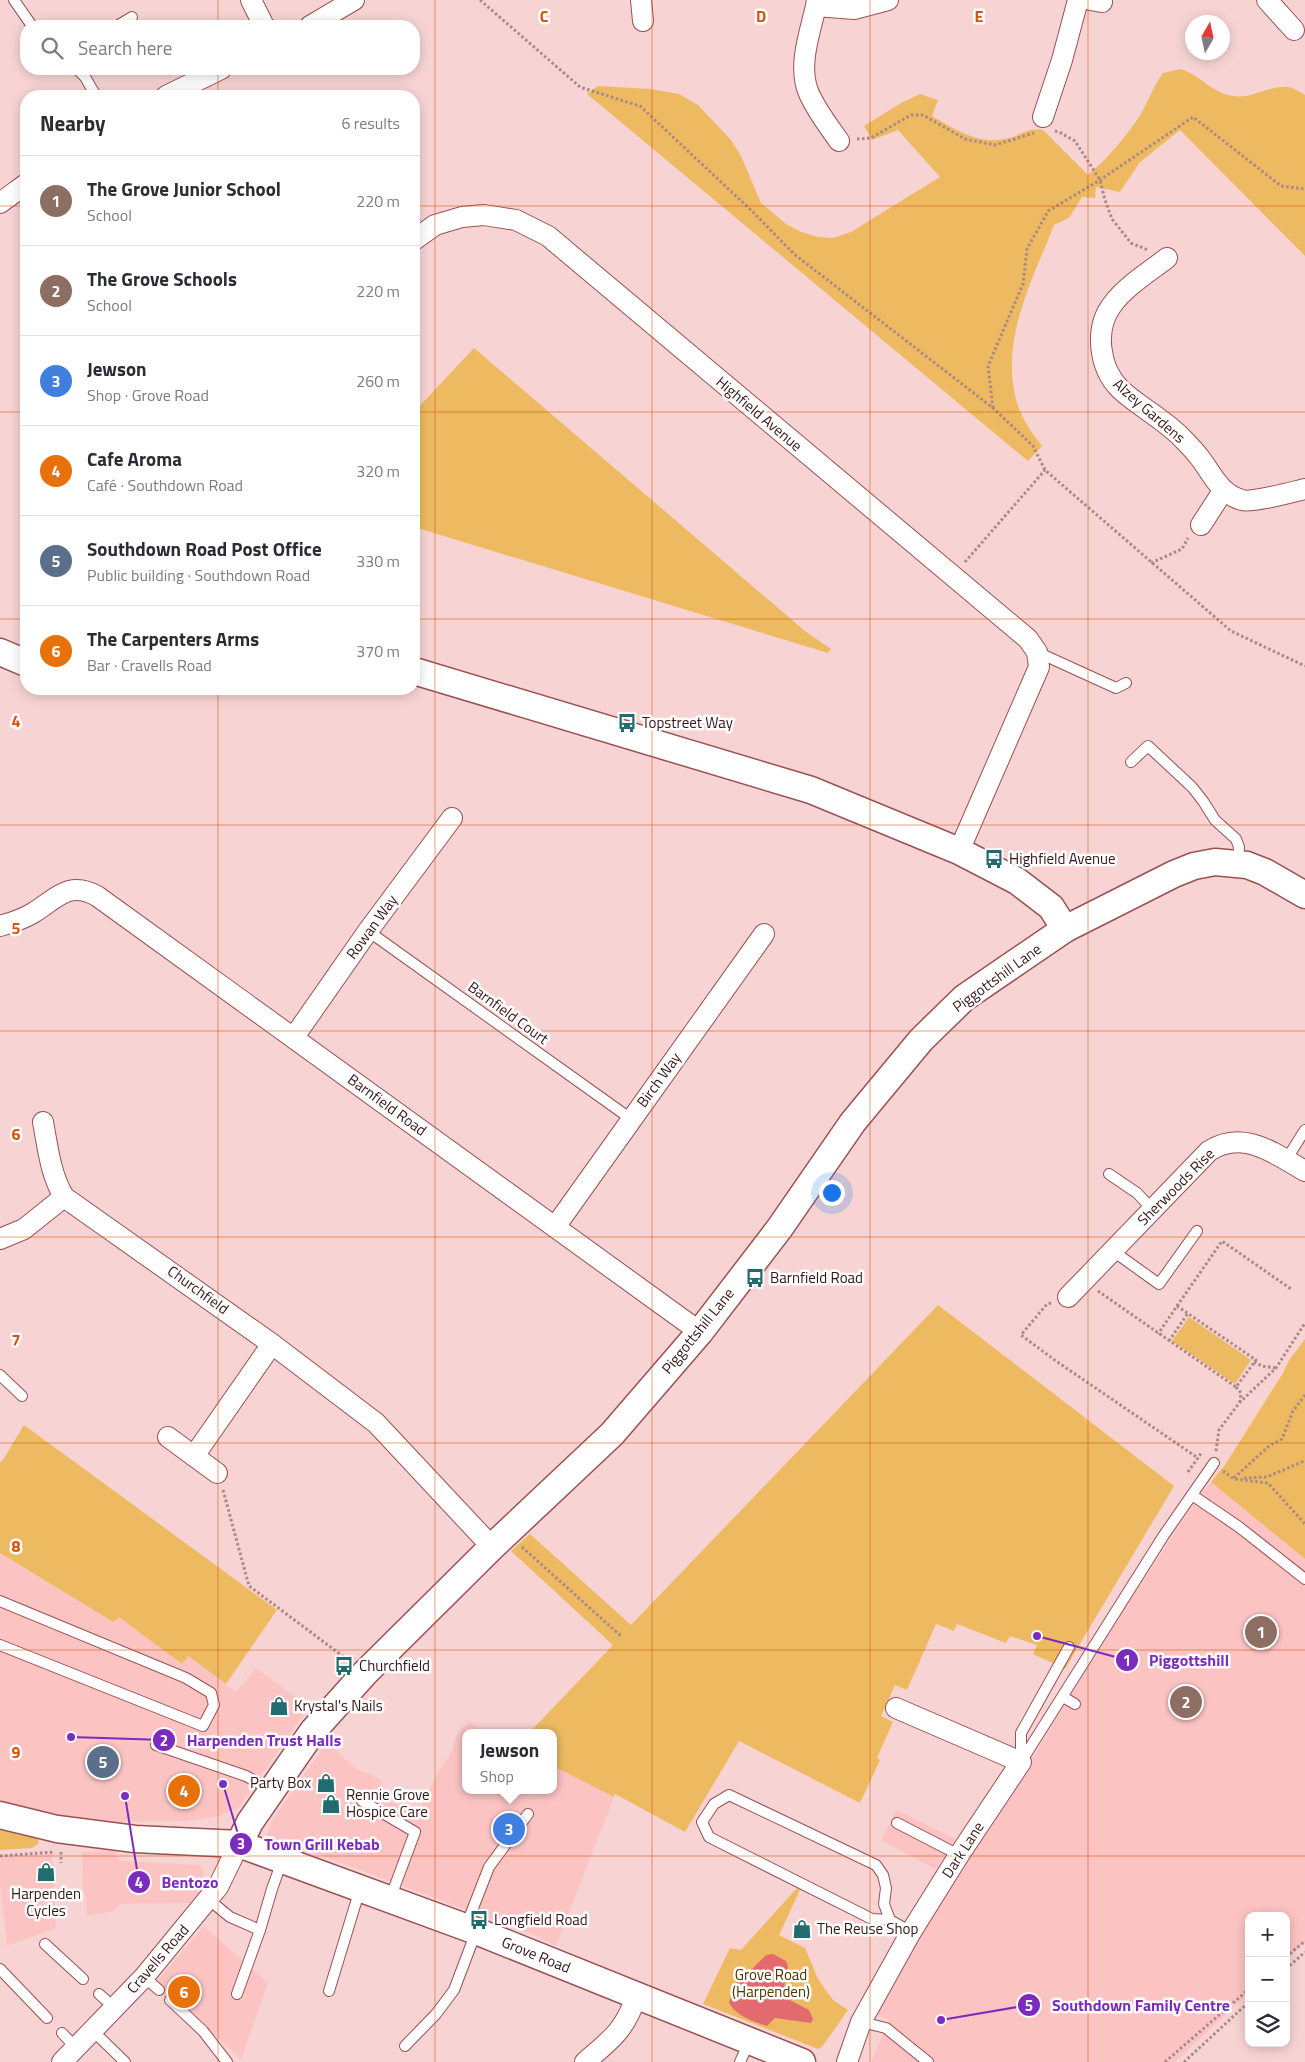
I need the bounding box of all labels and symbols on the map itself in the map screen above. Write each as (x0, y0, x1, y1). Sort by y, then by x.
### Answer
text: C (540, 4, 549, 28)
text: D (756, 4, 766, 28)
text: E (975, 4, 984, 28)
north arrow (1185, 15, 1230, 60)
street label: Highfield Avenue (711, 371, 808, 457)
street label: Alzey Gardens (1108, 373, 1191, 449)
text: 4 (12, 709, 21, 733)
place label: Topstreet Way (642, 711, 733, 734)
bus stop icon: Topstreet Way (616, 712, 638, 734)
place label: Highfield Avenue (1009, 847, 1116, 870)
bus stop icon: Highfield Avenue (983, 848, 1005, 870)
street label: Rowan Way (340, 890, 403, 964)
text: 5 (12, 916, 21, 940)
street label: Piggottshill Lane (948, 937, 1046, 1018)
street label: Barnfield Court (463, 975, 554, 1050)
street label: Birch Way (631, 1047, 686, 1112)
street label: Barnfield Road (343, 1068, 432, 1141)
text: 6 (12, 1122, 21, 1146)
street label: Sherwoods Rise (1132, 1143, 1220, 1231)
your location (819, 1180, 845, 1206)
street label: Churchfield (163, 1259, 234, 1320)
place label: Barnfield Road (770, 1266, 863, 1289)
bus stop icon: Barnfield Road (744, 1267, 766, 1289)
street label: Piggottshill Lane (656, 1283, 740, 1379)
text: 7 (12, 1328, 20, 1352)
text: 8 (12, 1534, 21, 1558)
pin: 1 (1245, 1613, 1277, 1651)
callout: Piggottshill (1114, 1645, 1239, 1676)
text: Piggottshill (1149, 1648, 1229, 1672)
text: 1 (1123, 1649, 1131, 1672)
place label: Churchfield (359, 1654, 430, 1677)
bus stop icon: Churchfield (333, 1655, 355, 1677)
pin: 2 (1170, 1683, 1202, 1721)
place label: Krystal's Nails (294, 1694, 383, 1717)
shop icon: Krystal's Nails (268, 1695, 290, 1717)
callout: Harpenden Trust Halls (152, 1725, 351, 1756)
text: Harpenden Trust Halls (187, 1728, 341, 1752)
text: 2 (160, 1729, 168, 1752)
text: 9 (12, 1740, 21, 1764)
pin: 5 (87, 1743, 119, 1781)
place label: Party Box (250, 1771, 311, 1794)
pin: 4 (168, 1772, 200, 1810)
shop icon: Party Box (315, 1772, 337, 1794)
place label: Rennie Grove Hospice Care (346, 1783, 430, 1823)
shop icon: Rennie Grove Hospice Care (320, 1793, 342, 1815)
pin: 3 (493, 1810, 525, 1848)
street label: Dark Lane (936, 1817, 989, 1882)
callout: Town Grill Kebab (229, 1829, 389, 1860)
text: 3 (237, 1832, 245, 1855)
text: Town Grill Kebab (264, 1832, 380, 1856)
shop icon: Harpenden Cycles (35, 1861, 57, 1883)
callout: Bentozo (126, 1867, 228, 1898)
text: Bentozo (162, 1870, 218, 1894)
text: 4 (135, 1871, 143, 1894)
place label: Harpenden Cycles (11, 1882, 81, 1922)
place label: Longfield Road (494, 1908, 588, 1931)
bus stop icon: Longfield Road (468, 1909, 490, 1931)
place label: The Reuse Shop (817, 1917, 918, 1940)
shop icon: The Reuse Shop (791, 1918, 813, 1940)
street label: Cravells Road (121, 1919, 194, 1998)
street label: Grove Road (498, 1930, 574, 1979)
park label: Grove Road (Harpenden) (732, 1963, 810, 2003)
pin: 6 (168, 1973, 200, 2011)
callout: Southdown Family Centre (1017, 1990, 1240, 2021)
text: Southdown Family Centre (1052, 1993, 1230, 2017)
text: 5 (1025, 1994, 1033, 2017)

